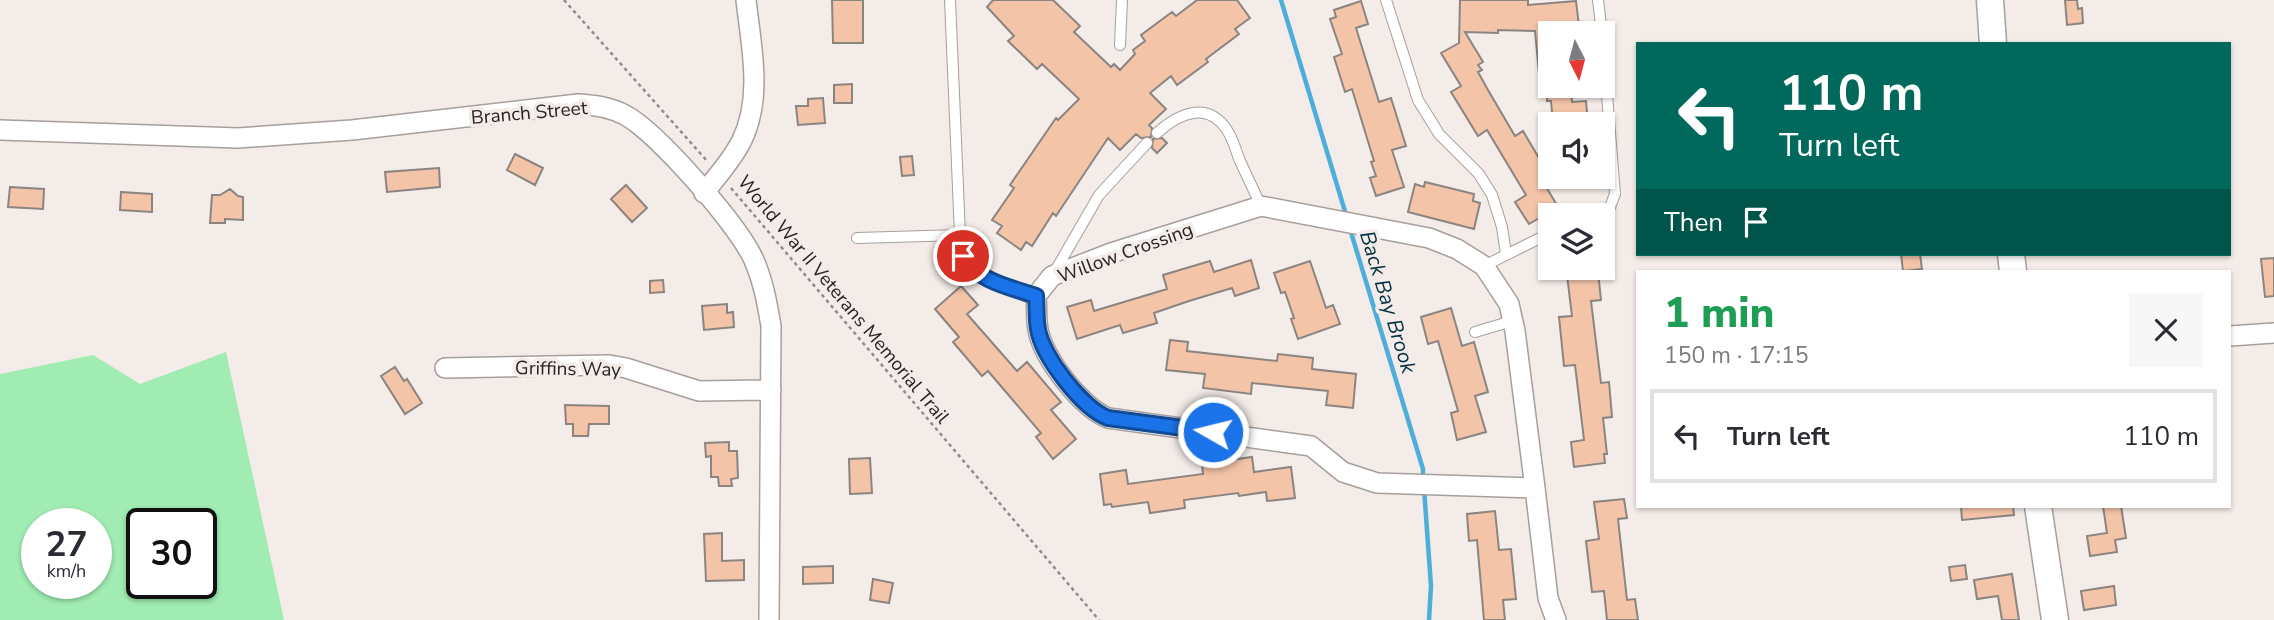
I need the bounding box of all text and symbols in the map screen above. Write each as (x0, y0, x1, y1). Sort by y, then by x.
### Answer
north arrow (1538, 21, 1615, 98)
map controls (1538, 21, 1615, 280)
text: 110 m (1779, 60, 1923, 127)
icon: left (1664, 70, 1755, 161)
street label: Branch Street (470, 95, 589, 131)
button: sound (1538, 112, 1615, 189)
text: Turn left (1779, 124, 1899, 167)
street label: World War II Veterans Memorial Trail (731, 170, 955, 430)
button: layers (1538, 203, 1615, 280)
icon: arrive (1737, 203, 1775, 241)
text: Then (1664, 205, 1723, 240)
street label: Willow Crossing (1054, 216, 1197, 290)
pin (933, 226, 993, 286)
water label: Back Bay Brook (1353, 227, 1423, 377)
icon: arrive (944, 237, 982, 275)
text: 1 min (1664, 285, 1774, 342)
button: close (2129, 293, 2203, 367)
text: 150 m · 17:15 (1664, 340, 1809, 371)
street label: Griffins Way (515, 355, 621, 383)
position arrow (1176, 395, 1250, 469)
icon: left (1668, 417, 1706, 455)
text: Turn left (1727, 419, 1830, 454)
text: 110 m (2123, 419, 2199, 454)
speed limit sign: 30 (126, 508, 217, 599)
text: 27 (45, 521, 88, 568)
text: km/h (47, 559, 86, 583)

